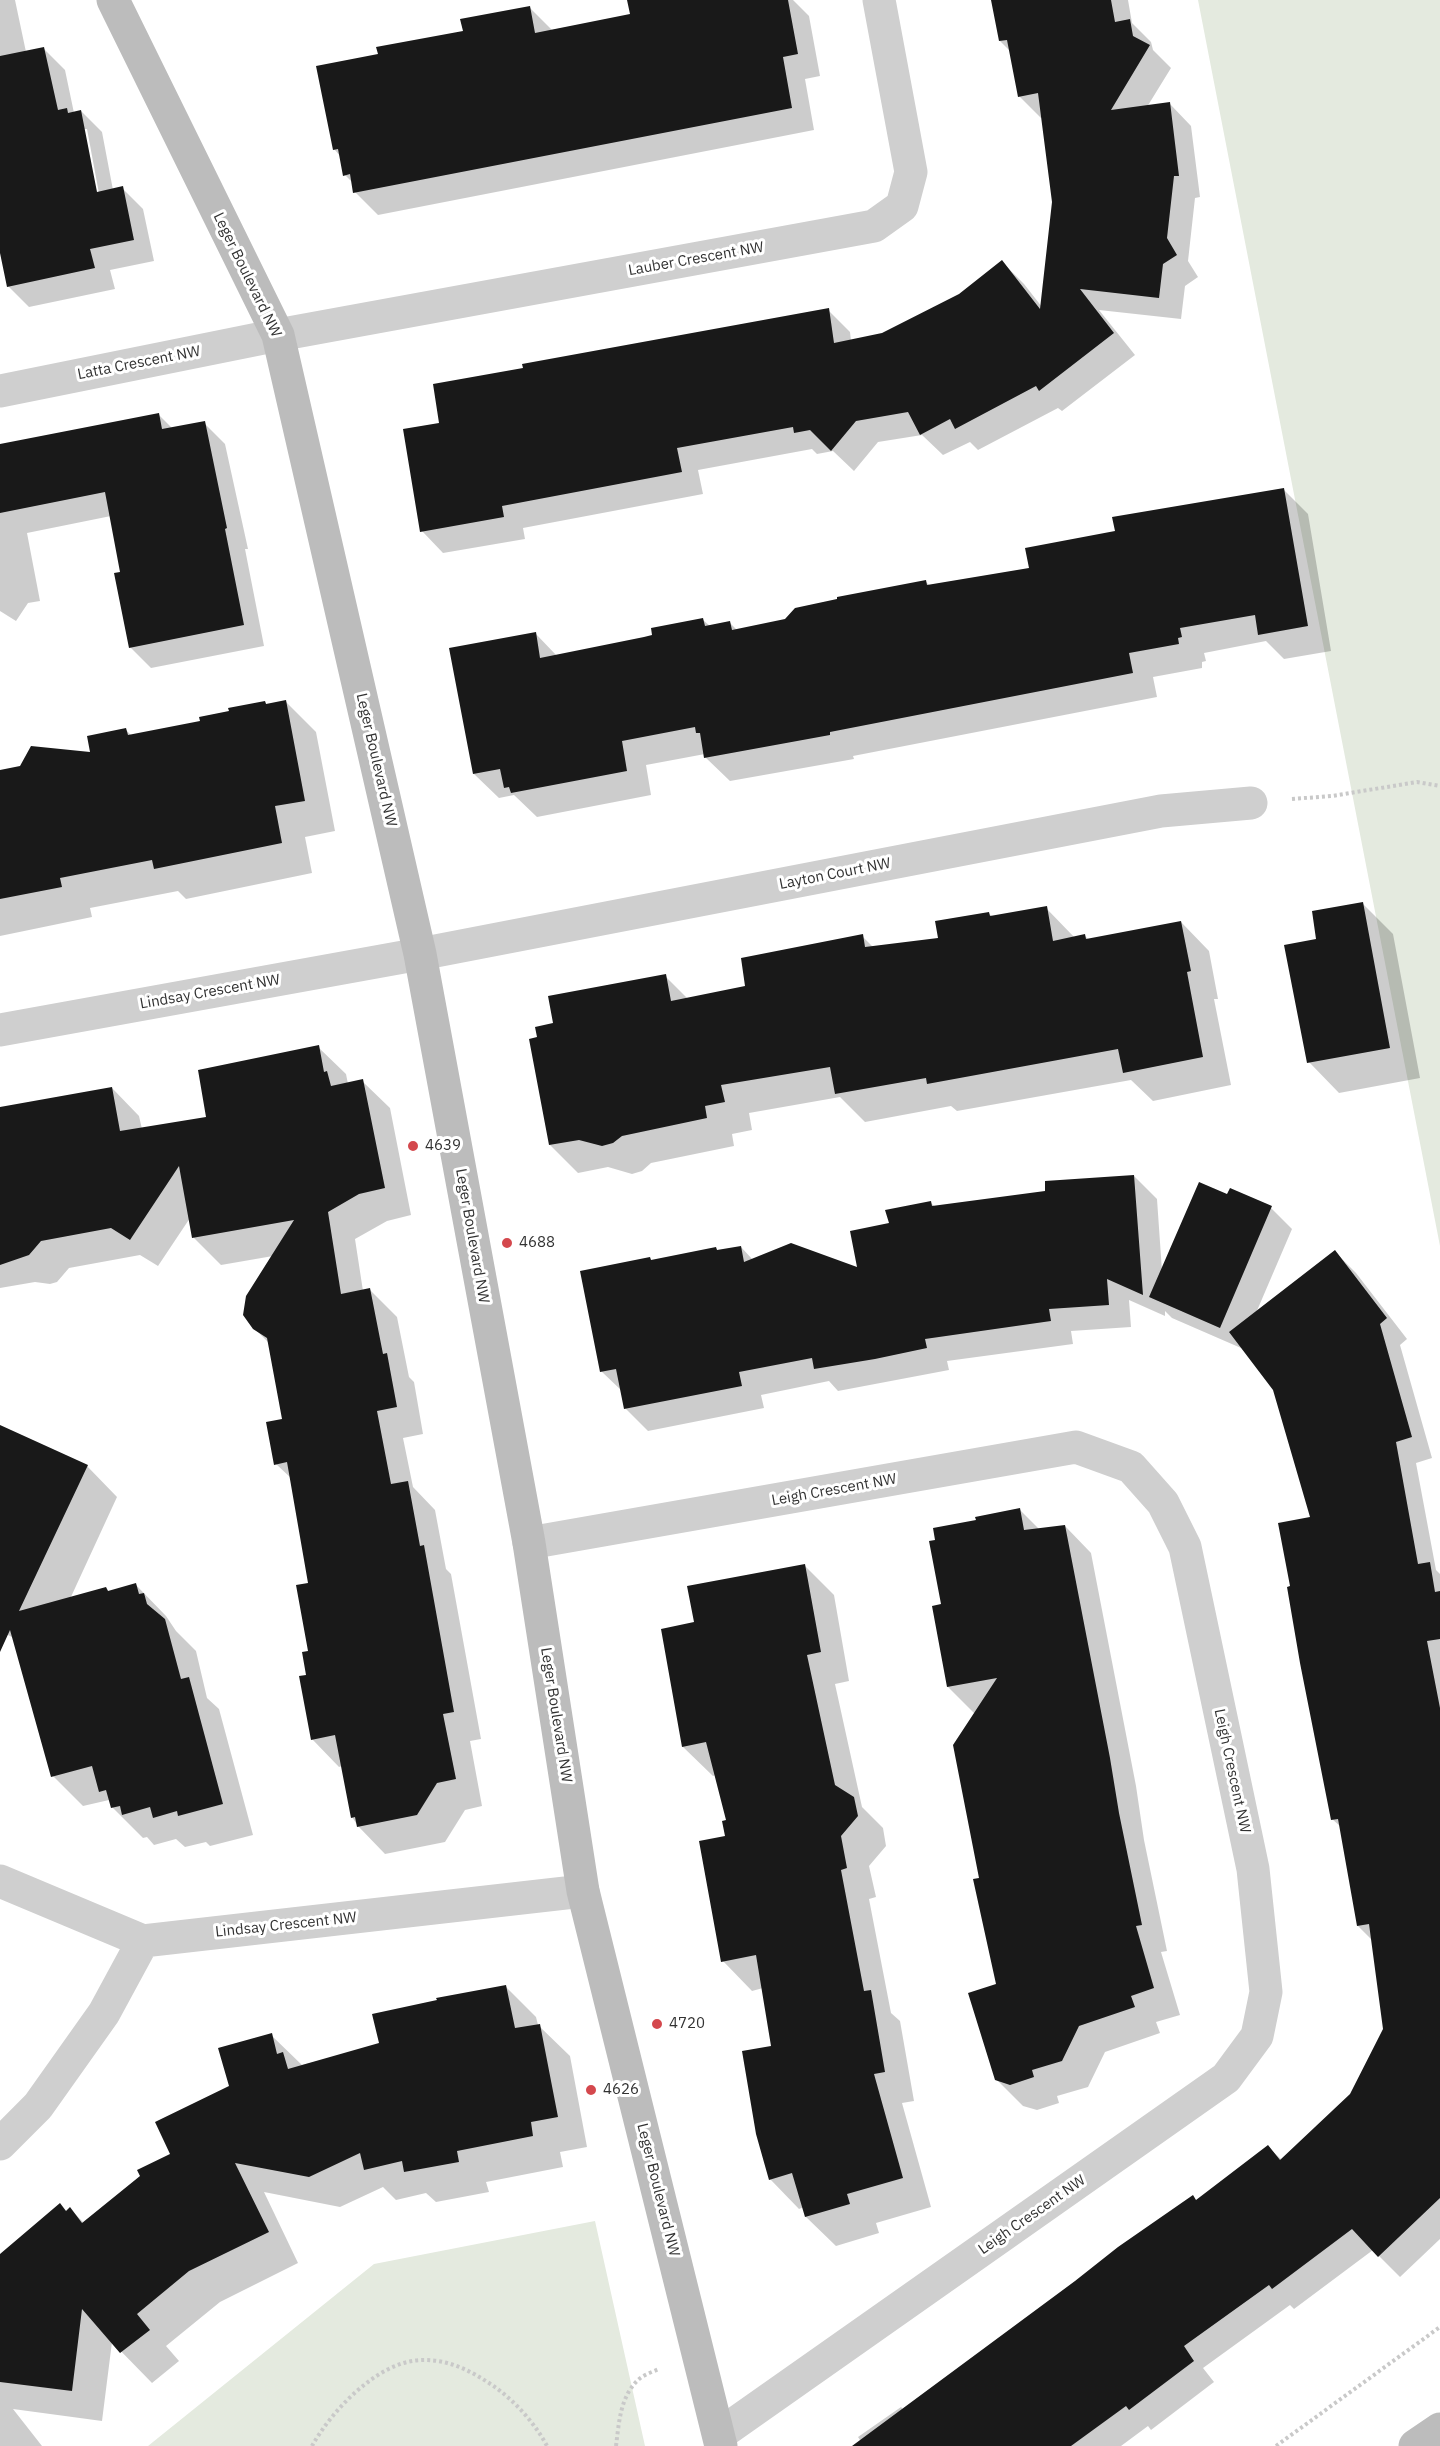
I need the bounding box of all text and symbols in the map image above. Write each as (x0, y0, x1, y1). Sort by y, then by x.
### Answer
street label: Leger Boulevard NW (209, 210, 285, 340)
street label: Lauber Crescent NW (627, 238, 765, 280)
street label: Latta Crescent NW (76, 342, 202, 384)
street label: Leger Boulevard NW (352, 691, 400, 829)
street label: Layton Court NW (778, 854, 892, 894)
street label: Lindsay Crescent NW (139, 971, 281, 1013)
place label: 4639 (425, 1137, 461, 1155)
marker: 4639 (406, 1139, 420, 1153)
street label: Leger Boulevard NW (451, 1167, 493, 1305)
place label: 4688 (519, 1234, 555, 1252)
marker: 4688 (500, 1236, 514, 1250)
street label: Leigh Crescent NW (770, 1470, 898, 1510)
street label: Leger Boulevard NW (536, 1646, 576, 1784)
street label: Leigh Crescent NW (1210, 1707, 1254, 1835)
street label: Lindsay Crescent NW (214, 1909, 358, 1941)
place label: 4720 (669, 2015, 705, 2033)
marker: 4720 (650, 2017, 664, 2031)
place label: 4626 (603, 2081, 639, 2099)
marker: 4626 (584, 2083, 598, 2097)
street label: Leger Boulevard NW (633, 2122, 683, 2258)
street label: Leigh Crescent NW (975, 2171, 1089, 2259)

